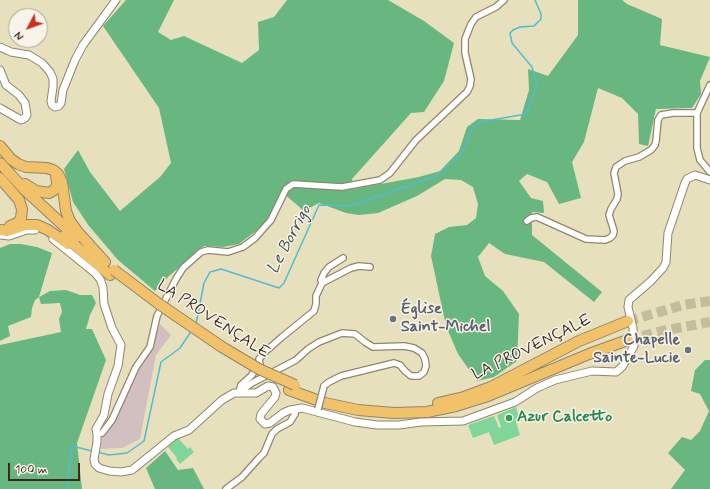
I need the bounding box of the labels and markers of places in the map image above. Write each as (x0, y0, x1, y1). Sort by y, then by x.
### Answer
place label: Église Saint-Michel (401, 300, 491, 338)
marker: Église Saint-Michel (388, 314, 398, 324)
place label: Chapelle Sainte-Lucie (593, 331, 680, 369)
marker: Chapelle Sainte-Lucie (683, 345, 693, 355)
place label: Azur Calcetto (517, 408, 612, 428)
marker: Azur Calcetto (504, 413, 514, 423)

